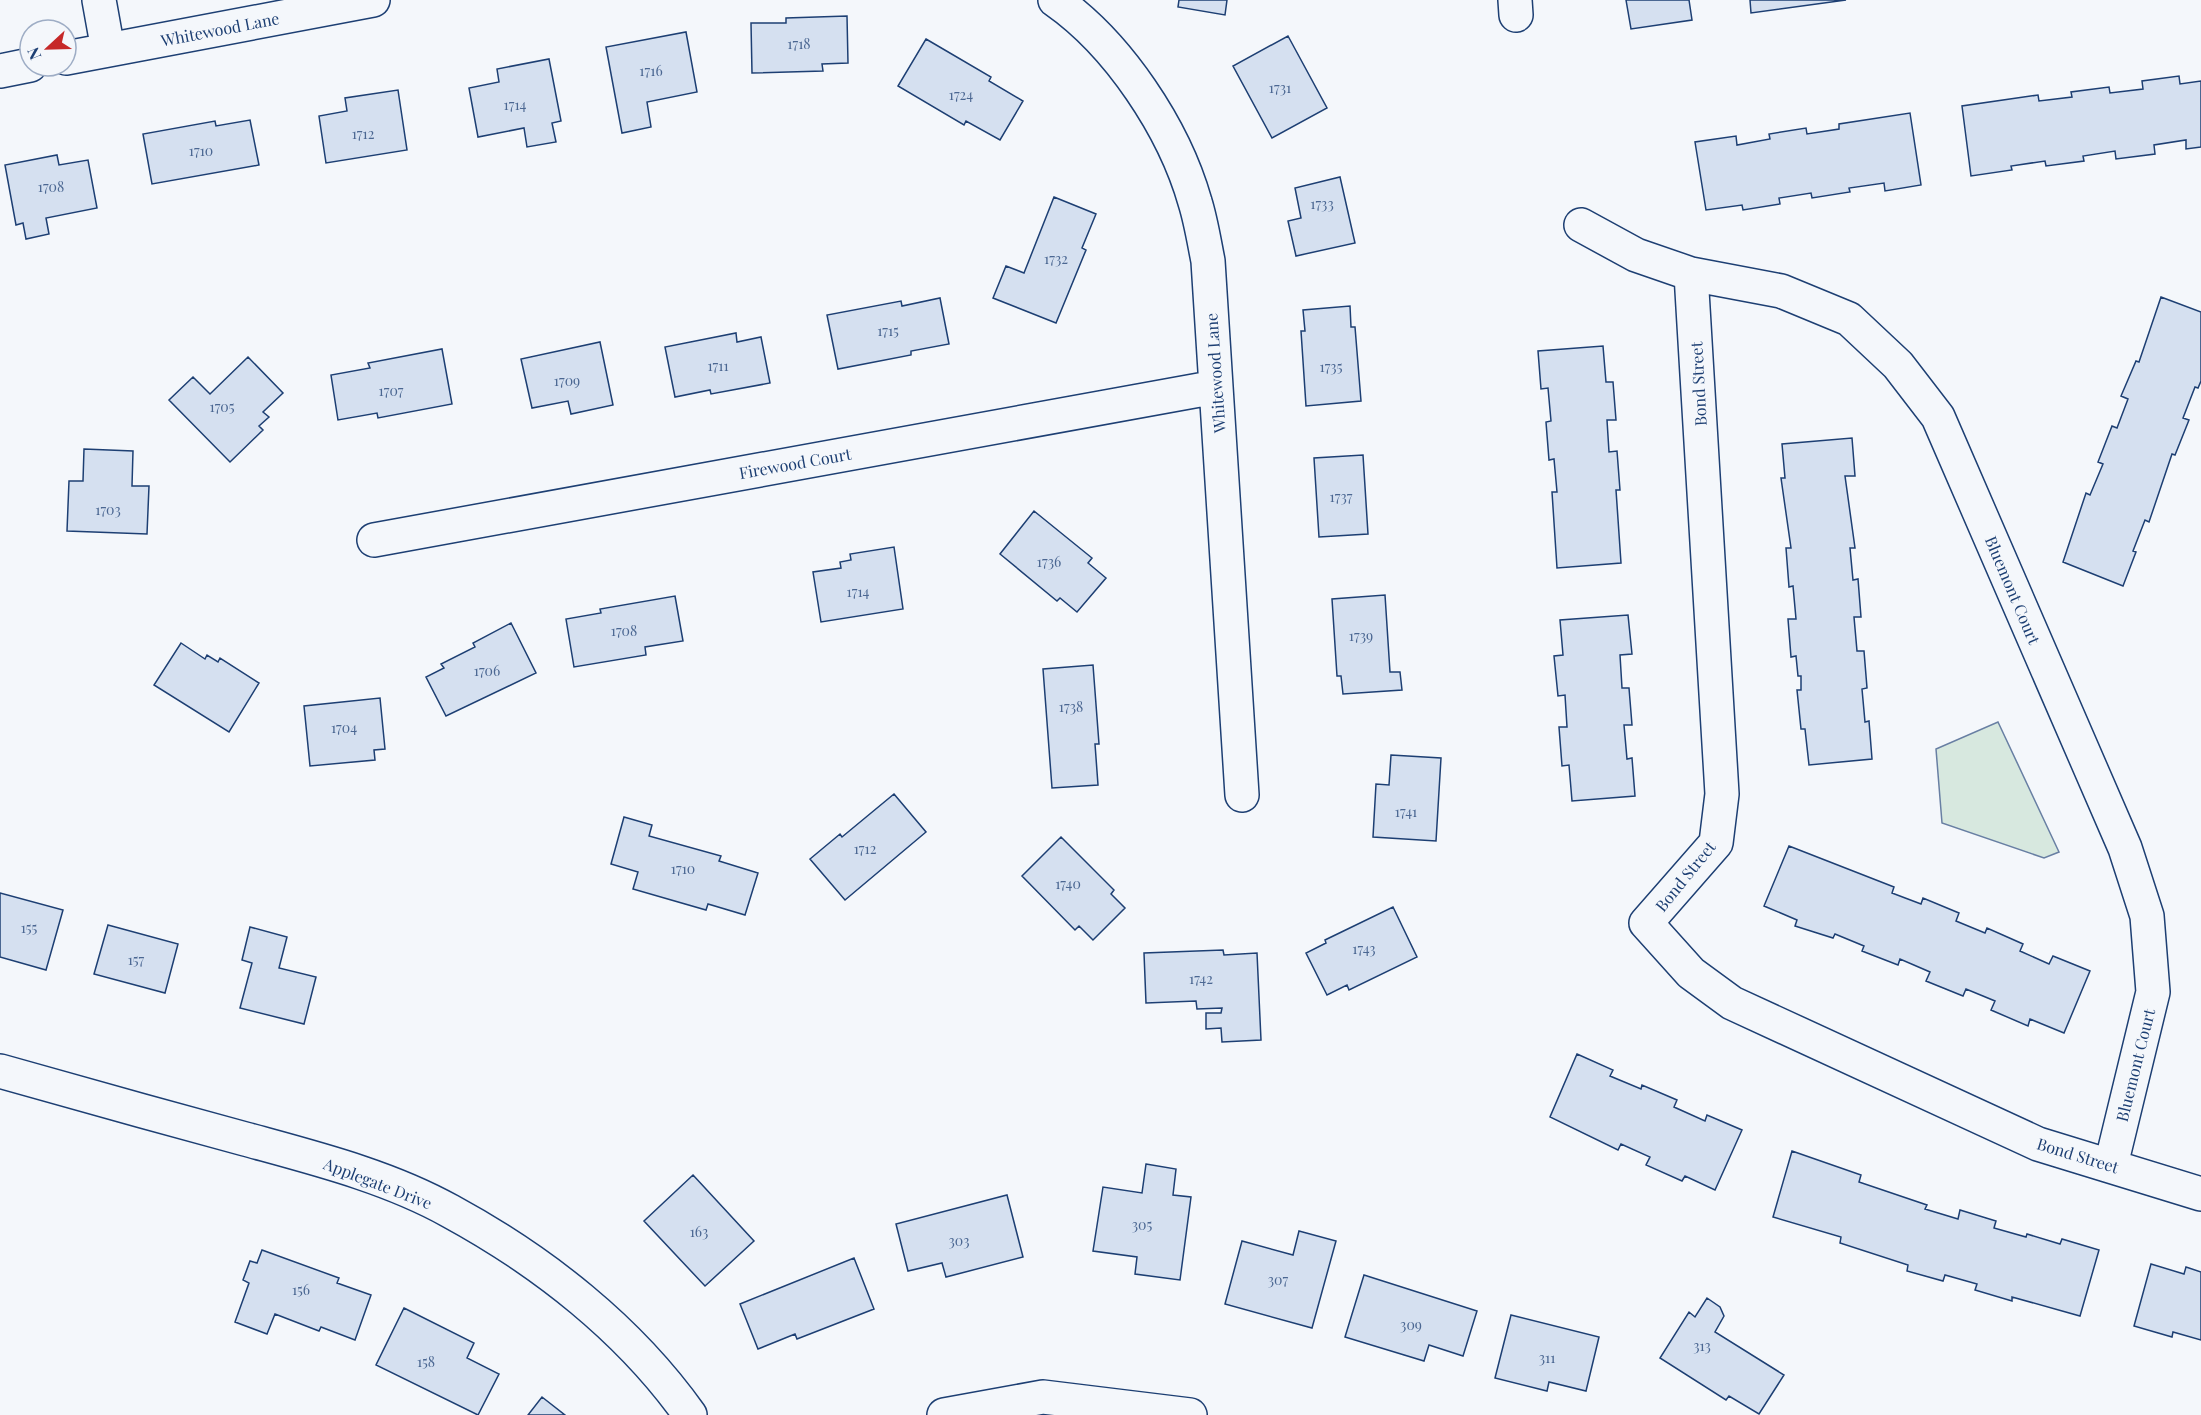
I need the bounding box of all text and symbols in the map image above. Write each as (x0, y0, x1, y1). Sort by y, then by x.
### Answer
street label: Whitewood Lane (158, 7, 281, 51)
north arrow (18, 18, 78, 78)
house number: 1718 (787, 34, 811, 53)
text: N (22, 44, 46, 63)
house number: 1716 (639, 61, 663, 80)
house number: 1731 (1269, 78, 1291, 97)
house number: 1724 (949, 85, 973, 104)
house number: 1714 (504, 95, 527, 114)
house number: 1712 (352, 124, 375, 143)
house number: 1710 (189, 141, 213, 160)
house number: 1708 (38, 177, 64, 196)
house number: 1733 (1310, 194, 1334, 213)
house number: 1732 (1044, 249, 1068, 268)
street label: Whitewood Lane (1200, 312, 1230, 435)
house number: 1715 (877, 321, 899, 340)
street label: Bond Street (1685, 341, 1711, 427)
house number: 1711 (707, 356, 729, 375)
house number: 1735 (1320, 357, 1343, 376)
house number: 1709 (554, 371, 580, 390)
house number: 1707 (379, 381, 404, 400)
house number: 1705 (209, 397, 235, 416)
street label: Firewood Court (737, 443, 853, 483)
house number: 1737 (1330, 487, 1353, 506)
house number: 1703 (95, 500, 121, 519)
street label: Bluemont Court (1981, 533, 2045, 648)
house number: 1736 (1037, 552, 1061, 571)
house number: 1714 (847, 582, 870, 601)
house number: 1708 (611, 621, 637, 640)
house number: 1739 (1349, 626, 1373, 645)
house number: 1706 (474, 661, 500, 680)
house number: 1738 (1059, 697, 1083, 716)
house number: 1704 (331, 718, 357, 737)
house number: 1741 (1395, 802, 1417, 821)
street label: Bond Street (1650, 836, 1720, 915)
house number: 1712 (854, 839, 877, 858)
house number: 1710 (671, 859, 695, 878)
house number: 1740 (1055, 874, 1081, 893)
house number: 155 (21, 918, 38, 937)
house number: 1743 (1352, 939, 1376, 958)
house number: 157 (128, 950, 145, 969)
house number: 1742 (1189, 969, 1213, 988)
street label: Bluemont Court (2111, 1006, 2159, 1124)
street label: Bond Street (2035, 1133, 2122, 1177)
street label: Applegate Drive (320, 1152, 435, 1213)
house number: 305 (1132, 1215, 1152, 1234)
house number: 163 (690, 1222, 708, 1241)
house number: 303 (948, 1231, 970, 1250)
house number: 307 (1268, 1270, 1289, 1289)
house number: 156 (292, 1280, 310, 1299)
house number: 309 (1400, 1315, 1422, 1334)
house number: 313 (1693, 1336, 1711, 1355)
house number: 311 (1539, 1348, 1555, 1367)
house number: 158 (417, 1352, 435, 1371)

